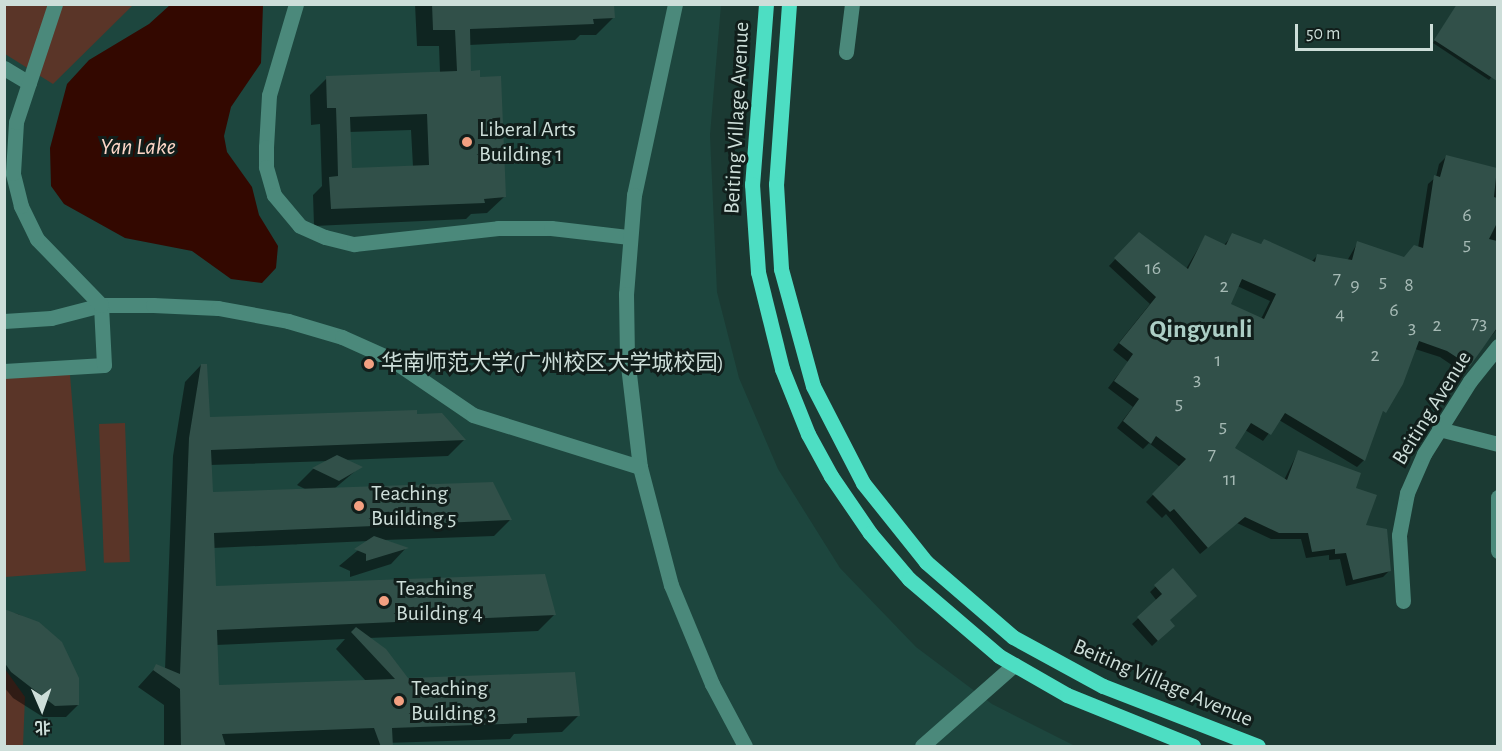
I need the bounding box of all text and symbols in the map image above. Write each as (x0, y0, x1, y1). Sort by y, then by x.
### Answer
scale bar (1298, 12, 1436, 50)
street label: Beiting Village Avenue (719, 21, 755, 215)
text: 50 m (1306, 25, 1340, 43)
place label: Liberal Arts Building 1 (479, 116, 576, 168)
water label: Yan Lake (100, 134, 176, 162)
marker: Liberal Arts Building 1 (460, 135, 474, 149)
house number: 6 (1462, 203, 1472, 227)
house number: 5 (1463, 232, 1471, 256)
house number: 16 (1145, 256, 1161, 280)
house number: 7 (1333, 266, 1341, 290)
house number: 5 (1379, 269, 1387, 293)
house number: 9 (1350, 273, 1360, 297)
house number: 8 (1404, 273, 1414, 297)
house number: 2 (1219, 274, 1229, 298)
house number: 6 (1389, 298, 1399, 322)
house number: 4 (1335, 302, 1345, 326)
house number: 73 (1471, 311, 1487, 335)
house number: 2 (1432, 313, 1442, 337)
district label: Qingyunli (1149, 314, 1253, 346)
house number: 3 (1408, 315, 1416, 339)
house number: 2 (1370, 343, 1380, 367)
street label: Beiting Avenue (1387, 346, 1477, 470)
house number: 1 (1215, 348, 1221, 372)
place label: 华南师范大学(广州校区大学城校园) (381, 351, 724, 377)
marker: 华南师范大学(广州校区大学城校园) (362, 357, 376, 371)
house number: 3 (1193, 367, 1201, 391)
house number: 5 (1175, 391, 1183, 415)
house number: 5 (1219, 414, 1227, 438)
house number: 7 (1208, 442, 1216, 466)
house number: 11 (1223, 467, 1237, 491)
place label: Teaching Building 5 (371, 480, 456, 532)
marker: Teaching Building 5 (352, 499, 366, 513)
place label: Teaching Building 4 (396, 575, 483, 626)
marker: Teaching Building 4 (377, 594, 391, 608)
street label: Beiting Village Avenue (1069, 633, 1257, 733)
place label: Teaching Building 3 (411, 675, 496, 726)
north arrow (12, 679, 72, 739)
marker: Teaching Building 3 (392, 694, 406, 708)
text: 北 (34, 719, 51, 735)

